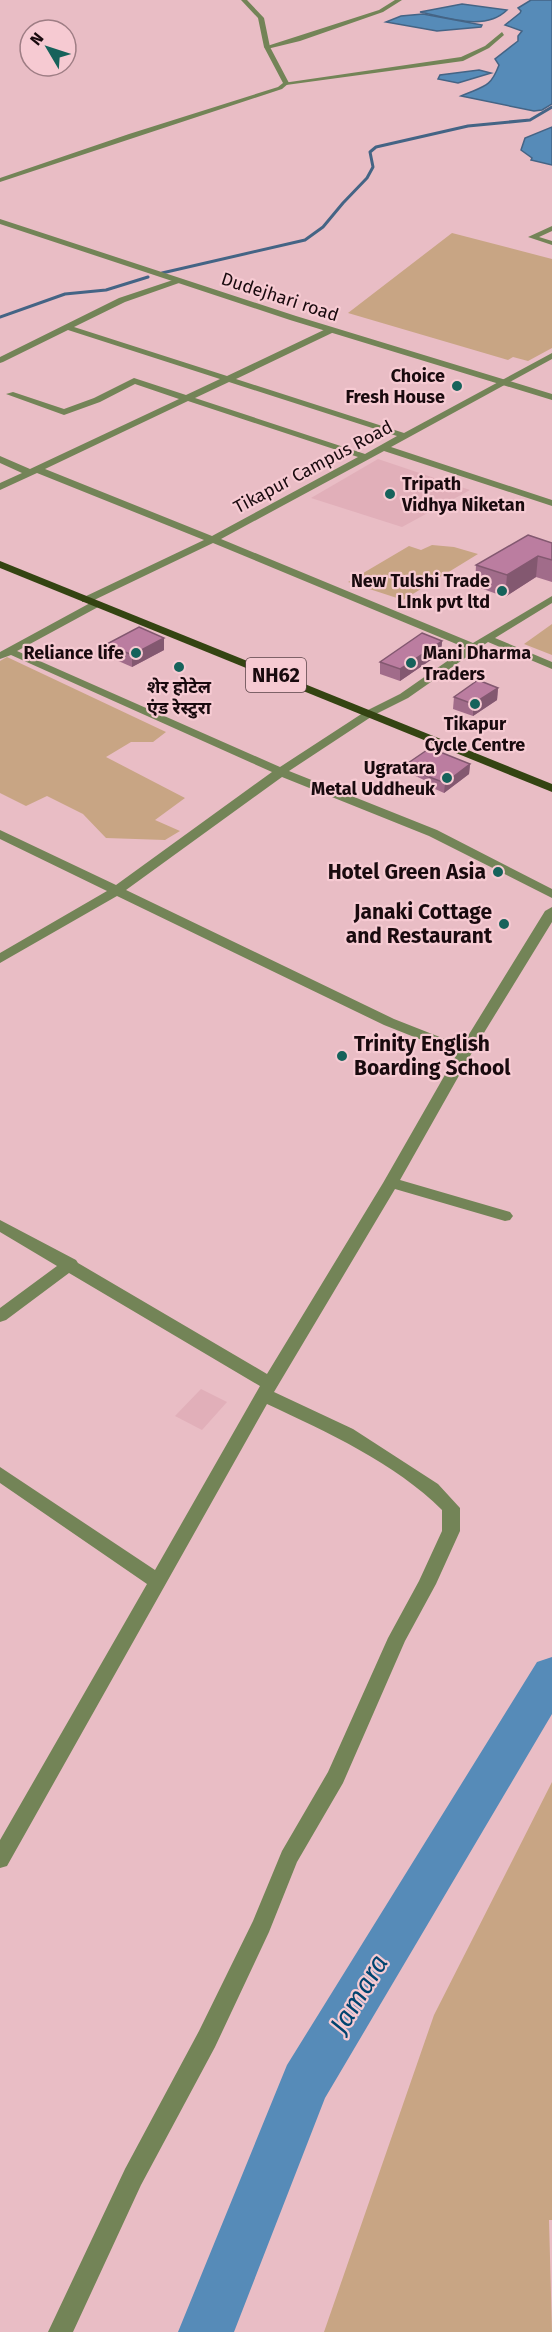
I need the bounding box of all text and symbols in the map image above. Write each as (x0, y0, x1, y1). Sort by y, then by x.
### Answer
north arrow (18, 18, 78, 78)
text: N (26, 29, 47, 49)
street label: Dudejhari road (219, 268, 341, 326)
place label: Choice Fresh House (345, 365, 445, 408)
marker: Choice Fresh House (450, 379, 464, 393)
street label: Tikapur Campus Road (230, 416, 396, 518)
place label: Tripath Vidhya Niketan (401, 473, 525, 516)
marker: Tripath Vidhya Niketan (383, 487, 397, 501)
place label: New Tulshi Trade LInk pvt ltd (351, 570, 490, 613)
marker: New Tulshi Trade LInk pvt ltd (495, 584, 509, 598)
place label: Reliance life (24, 642, 124, 664)
place label: Mani Dharma Traders (423, 642, 531, 685)
marker: Reliance life (129, 646, 143, 660)
marker: Mani Dharma Traders (404, 656, 418, 670)
road number: NH62 (246, 658, 306, 692)
marker: शेर होटेल एंड रेस्टुरा (172, 660, 186, 674)
place label: शेर होटेल एंड रेस्टुरा (147, 676, 212, 719)
marker: Tikapur Cycle Centre (468, 697, 482, 711)
place label: Tikapur Cycle Centre (425, 713, 525, 756)
place label: Ugratara Metal Uddheuk (311, 757, 436, 800)
marker: Ugratara Metal Uddheuk (440, 771, 454, 785)
place label: Hotel Green Asia (328, 859, 486, 885)
marker: Hotel Green Asia (491, 865, 505, 879)
place label: Janaki Cottage and Restaurant (346, 899, 493, 949)
marker: Janaki Cottage and Restaurant (497, 917, 511, 931)
place label: Trinity English Boarding School (354, 1031, 511, 1081)
marker: Trinity English Boarding School (335, 1049, 349, 1063)
water label: Jamara (322, 1949, 395, 2041)

